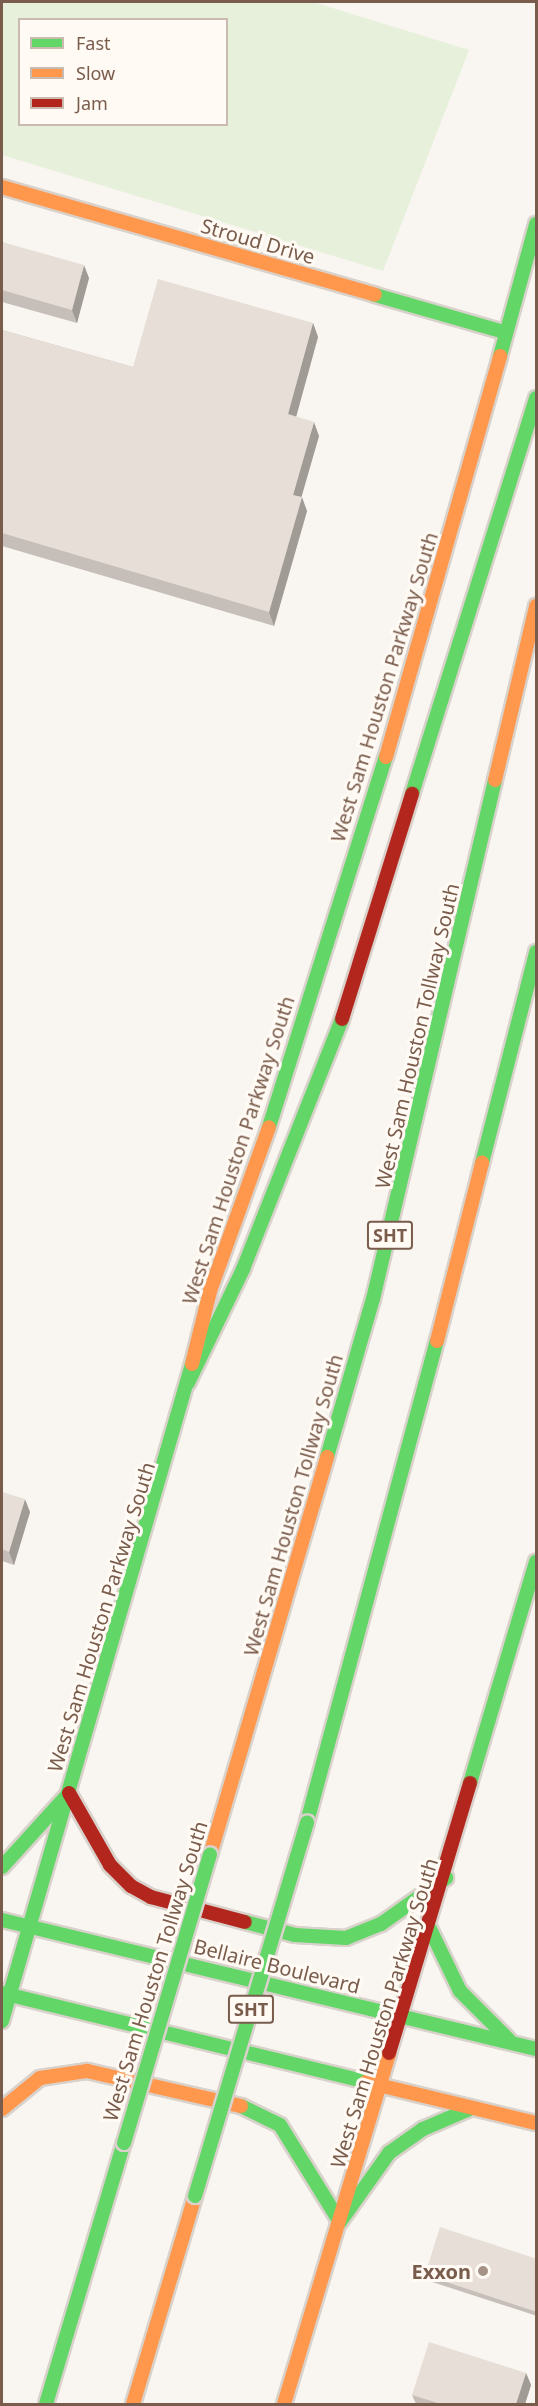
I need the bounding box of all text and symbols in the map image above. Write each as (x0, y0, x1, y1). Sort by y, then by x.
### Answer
legend (18, 18, 228, 126)
text: Fast (76, 31, 111, 55)
text: Slow (76, 61, 115, 85)
text: Jam (76, 91, 108, 115)
street label: Stroud Drive (198, 213, 318, 269)
street label: West Sam Houston Parkway South (325, 529, 443, 845)
street label: West Sam Houston Tollway South (370, 881, 464, 1191)
street label: West Sam Houston Parkway South (177, 993, 299, 1307)
road number: SHT (366, 1220, 414, 1250)
street label: West Sam Houston Tollway South (238, 1351, 348, 1659)
street label: West Sam Houston Parkway South (42, 1459, 160, 1775)
street label: West Sam Houston Tollway South (98, 1818, 212, 2124)
street label: West Sam Houston Parkway South (325, 1855, 443, 2171)
street label: Bellaire Boulevard (191, 1934, 363, 1998)
road number: SHT (227, 1994, 275, 2024)
place label: Exxon (412, 2259, 471, 2283)
marker: Exxon (476, 2264, 490, 2278)

